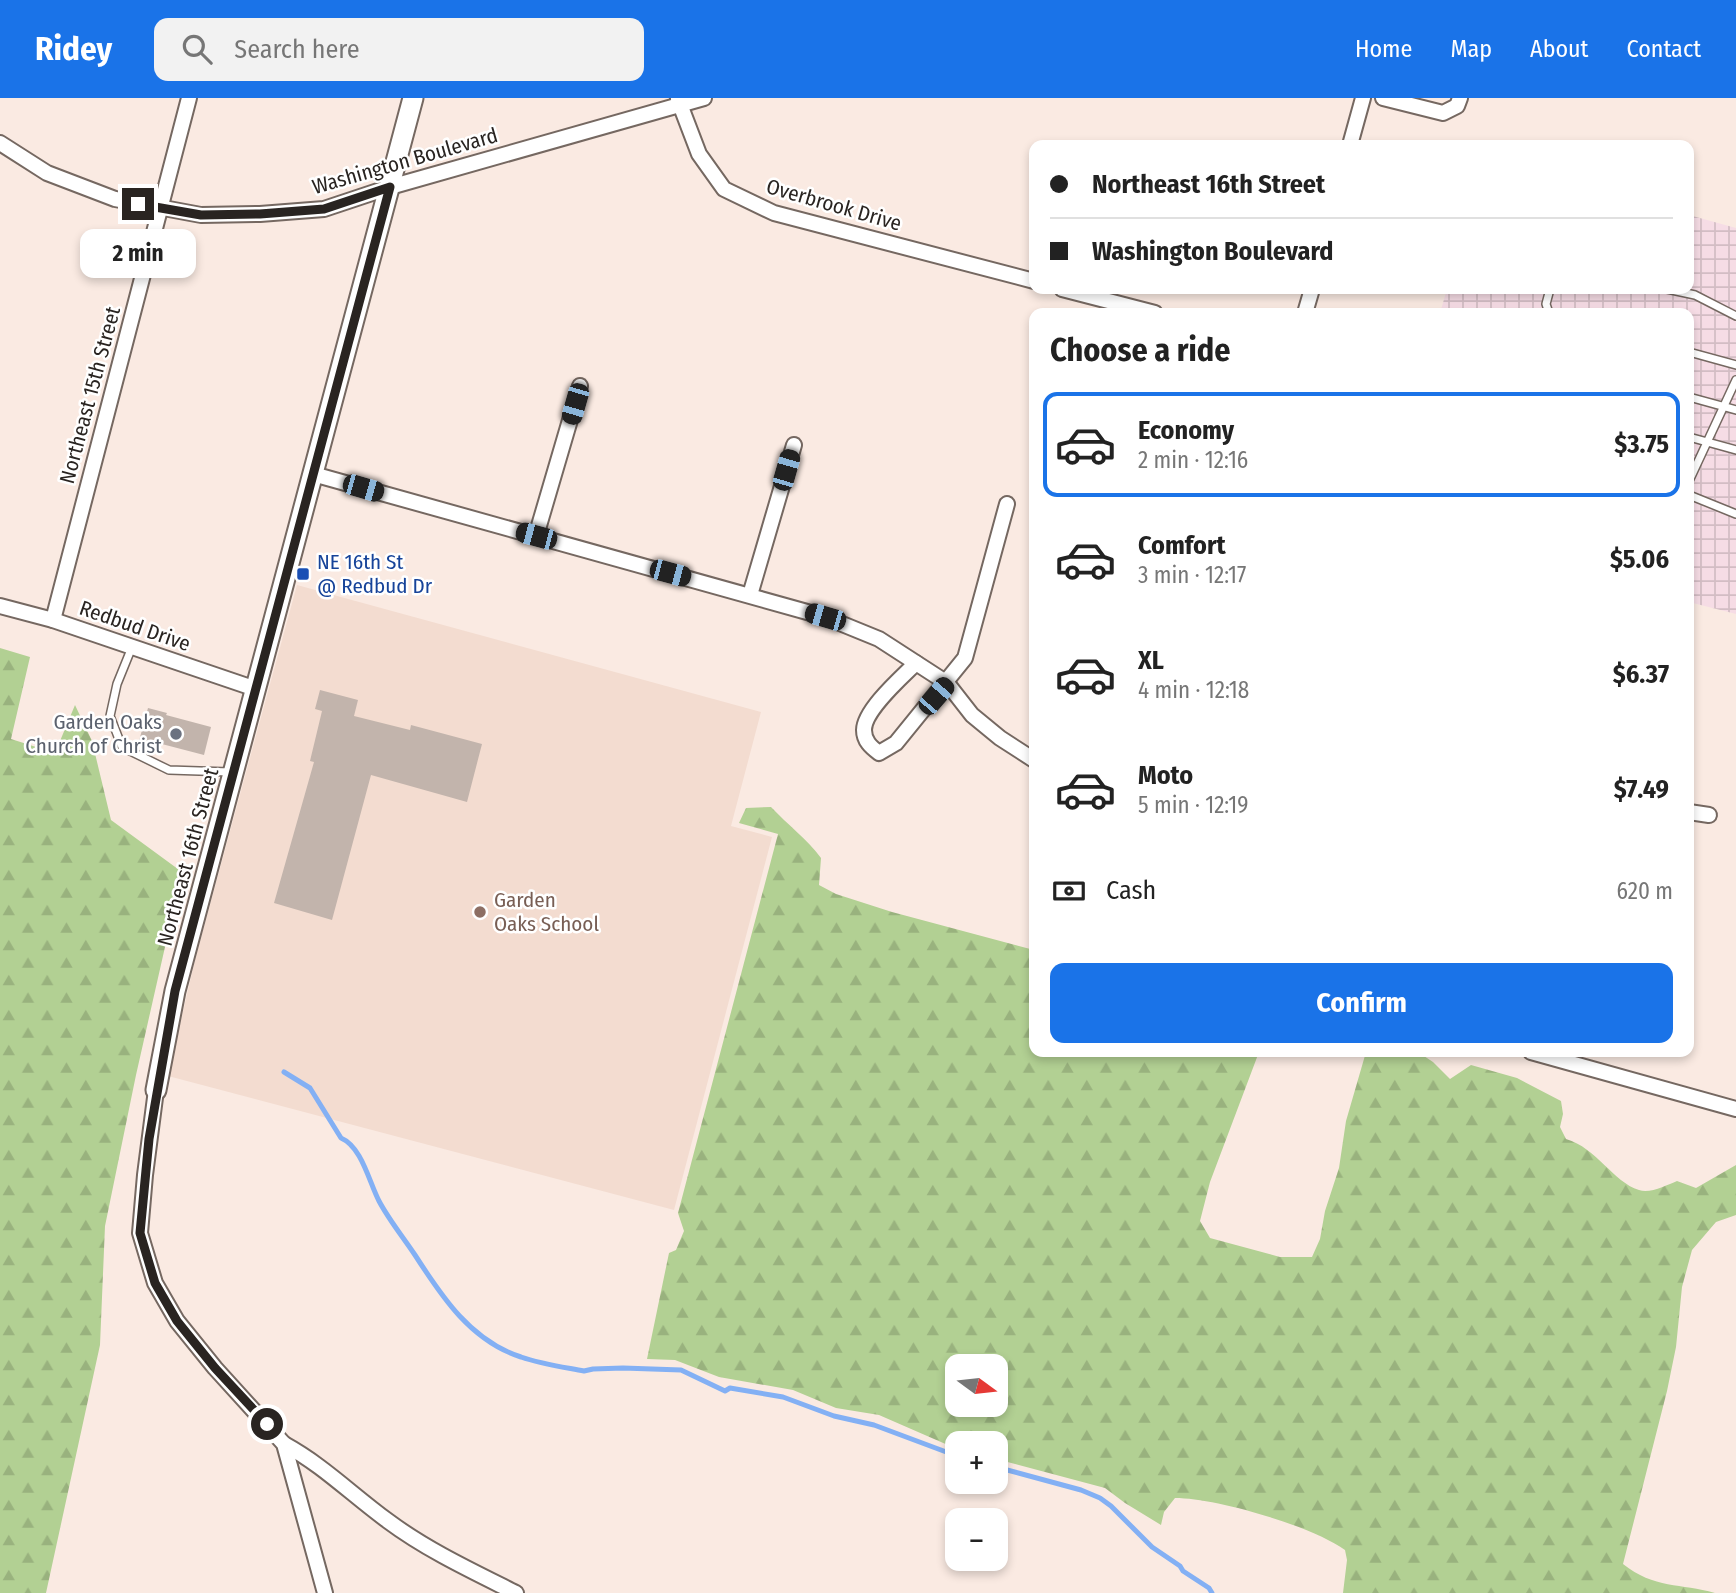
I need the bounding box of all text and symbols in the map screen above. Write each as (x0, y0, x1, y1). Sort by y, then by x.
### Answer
search box (154, 18, 644, 81)
text: Ridey (35, 29, 112, 69)
icon: search (178, 30, 216, 68)
text: Search here (234, 34, 360, 65)
text: Home (1355, 35, 1412, 63)
text: Map (1450, 35, 1492, 63)
text: About (1530, 35, 1588, 63)
text: Contact (1626, 35, 1701, 63)
street label: Washington Boulevard (309, 122, 501, 200)
text: Northeast 16th Street (1092, 169, 1325, 200)
street label: Overbrook Drive (763, 173, 905, 237)
route end (122, 188, 154, 220)
callout: 2 min (80, 228, 196, 278)
text: Washington Boulevard (1092, 236, 1333, 267)
text: 2 min (113, 239, 164, 267)
street label: Northeast 15th Street (54, 303, 126, 486)
text: Choose a ride (1050, 331, 1231, 369)
car (560, 381, 591, 427)
icon: car (1054, 413, 1117, 476)
text: Economy (1138, 415, 1234, 446)
text: $3.75 (1614, 429, 1669, 460)
text: 2 min · 12:16 (1138, 446, 1248, 474)
car (771, 447, 802, 493)
car (340, 472, 387, 504)
car (513, 520, 560, 552)
icon: car (1054, 528, 1117, 591)
text: Comfort (1138, 530, 1226, 561)
text: $5.06 (1610, 544, 1669, 575)
place label: NE 16th St @ Redbud Dr (317, 549, 433, 599)
car (647, 557, 694, 589)
text: 3 min · 12:17 (1138, 561, 1246, 589)
marker: NE 16th St @ Redbud Dr (295, 566, 311, 582)
street label: Redbud Drive (76, 595, 194, 657)
car (802, 601, 849, 633)
icon: car (1054, 643, 1117, 706)
text: XL (1138, 645, 1164, 676)
text: $6.37 (1613, 659, 1669, 690)
car (915, 673, 958, 719)
text: 4 min · 12:18 (1138, 676, 1249, 704)
place label: Garden Oaks Church of Christ (25, 709, 162, 759)
marker: Garden Oaks Church of Christ (168, 726, 184, 742)
icon: car (1054, 758, 1117, 821)
text: Moto (1138, 760, 1193, 791)
street label: Northeast 16th Street (152, 765, 224, 949)
text: $7.49 (1614, 774, 1669, 805)
text: 5 min · 12:19 (1138, 791, 1248, 819)
icon: cash (1050, 872, 1088, 910)
text: Cash (1106, 875, 1156, 906)
text: 620 m (1617, 877, 1673, 905)
place label: Garden Oaks School (494, 887, 599, 937)
marker: Garden Oaks School (472, 904, 488, 920)
button: Confirm (1050, 963, 1673, 1043)
north arrow (945, 1354, 1008, 1418)
map controls (945, 1354, 1008, 1571)
route start (251, 1408, 283, 1440)
button: + (945, 1431, 1008, 1494)
button: − (945, 1508, 1008, 1571)

